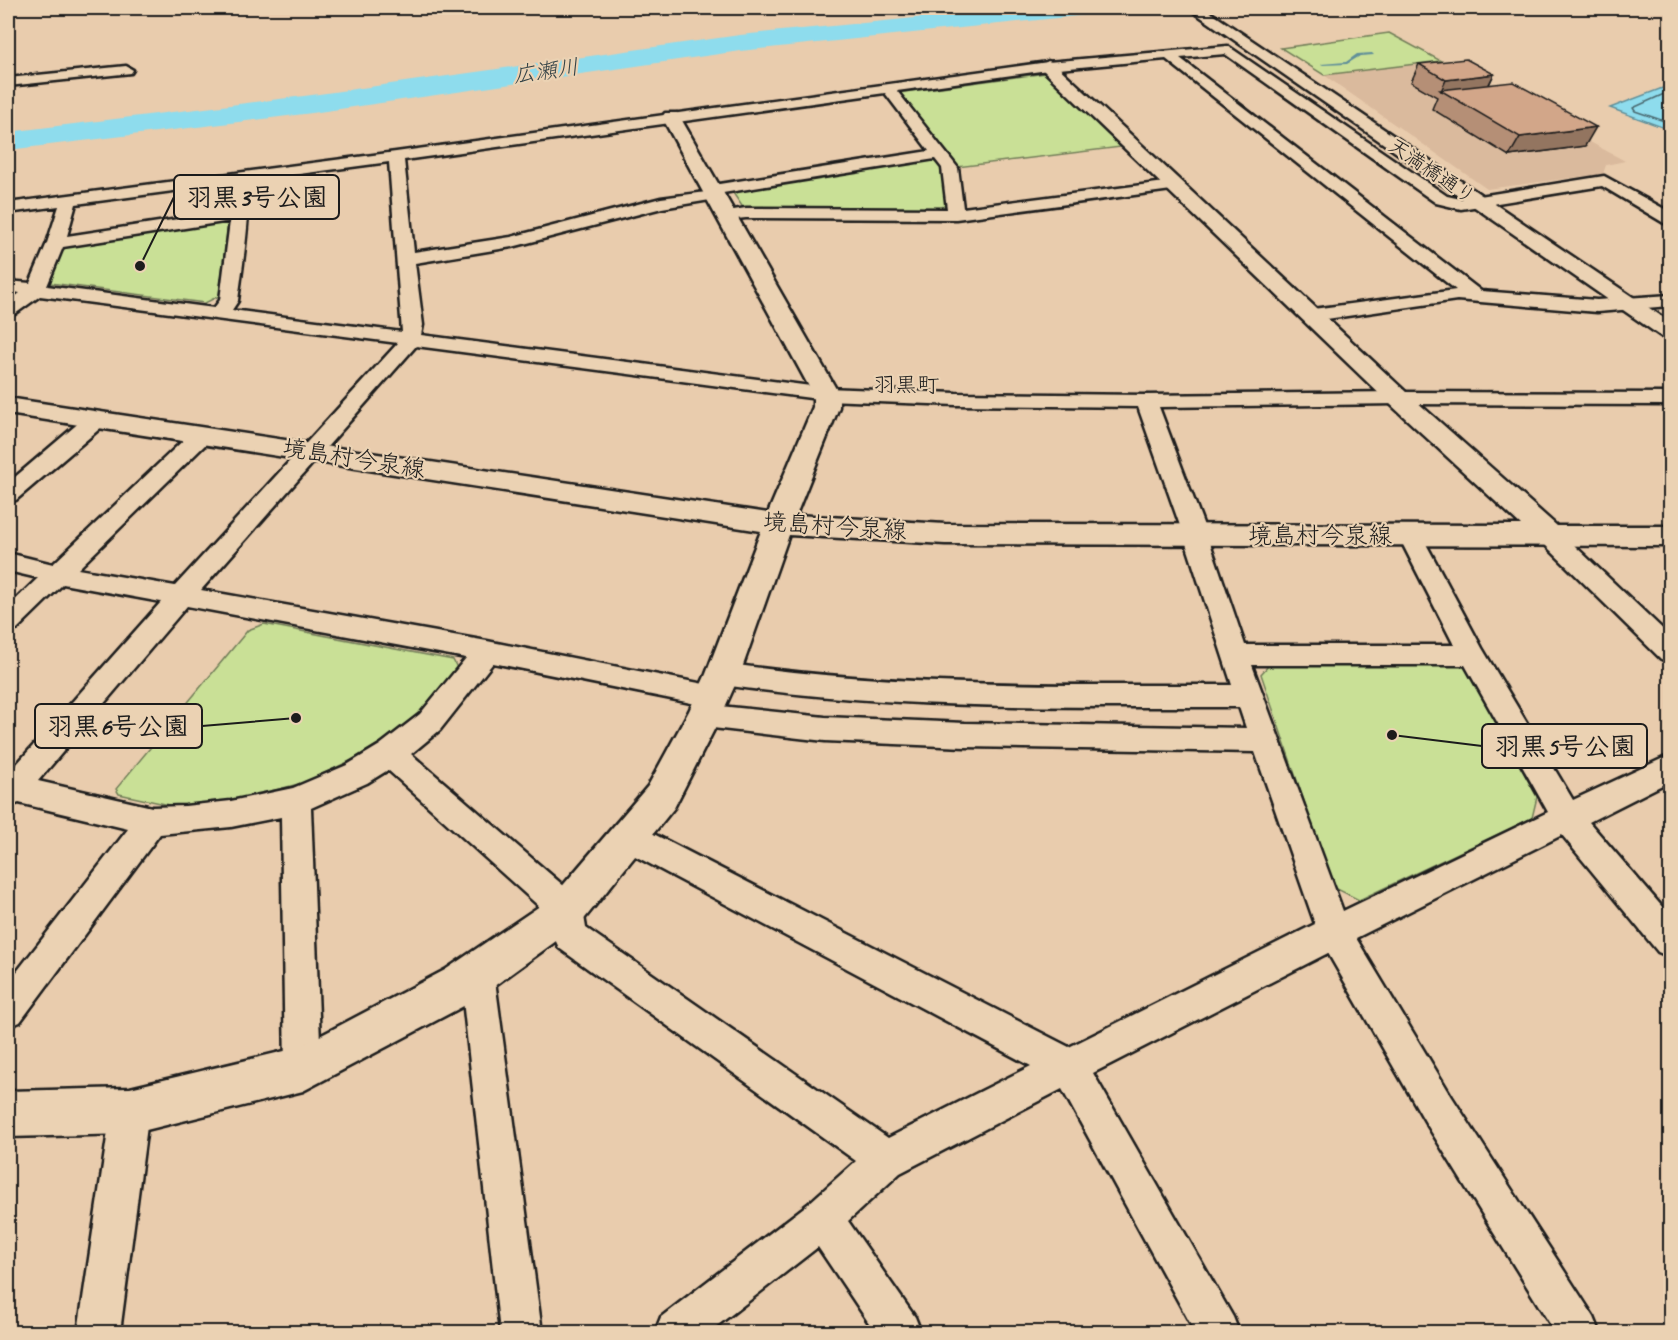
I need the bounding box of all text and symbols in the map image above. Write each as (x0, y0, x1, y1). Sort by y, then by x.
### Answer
water label: 広瀬川 (511, 53, 581, 89)
street label: 天満橋通り (1384, 133, 1480, 209)
callout: 羽黒3号公園 (174, 175, 339, 219)
text: 羽黒3号公園 (186, 181, 328, 214)
district label: 羽黒町 (873, 371, 939, 399)
street label: 境島村今泉線 (281, 432, 427, 484)
street label: 境島村今泉線 (762, 506, 908, 546)
street label: 境島村今泉線 (1248, 520, 1392, 550)
callout: 羽黒6号公園 (35, 704, 202, 748)
text: 羽黒6号公園 (47, 710, 189, 743)
callout: 羽黒5号公園 (1482, 724, 1647, 768)
text: 羽黒5号公園 (1494, 730, 1636, 763)

